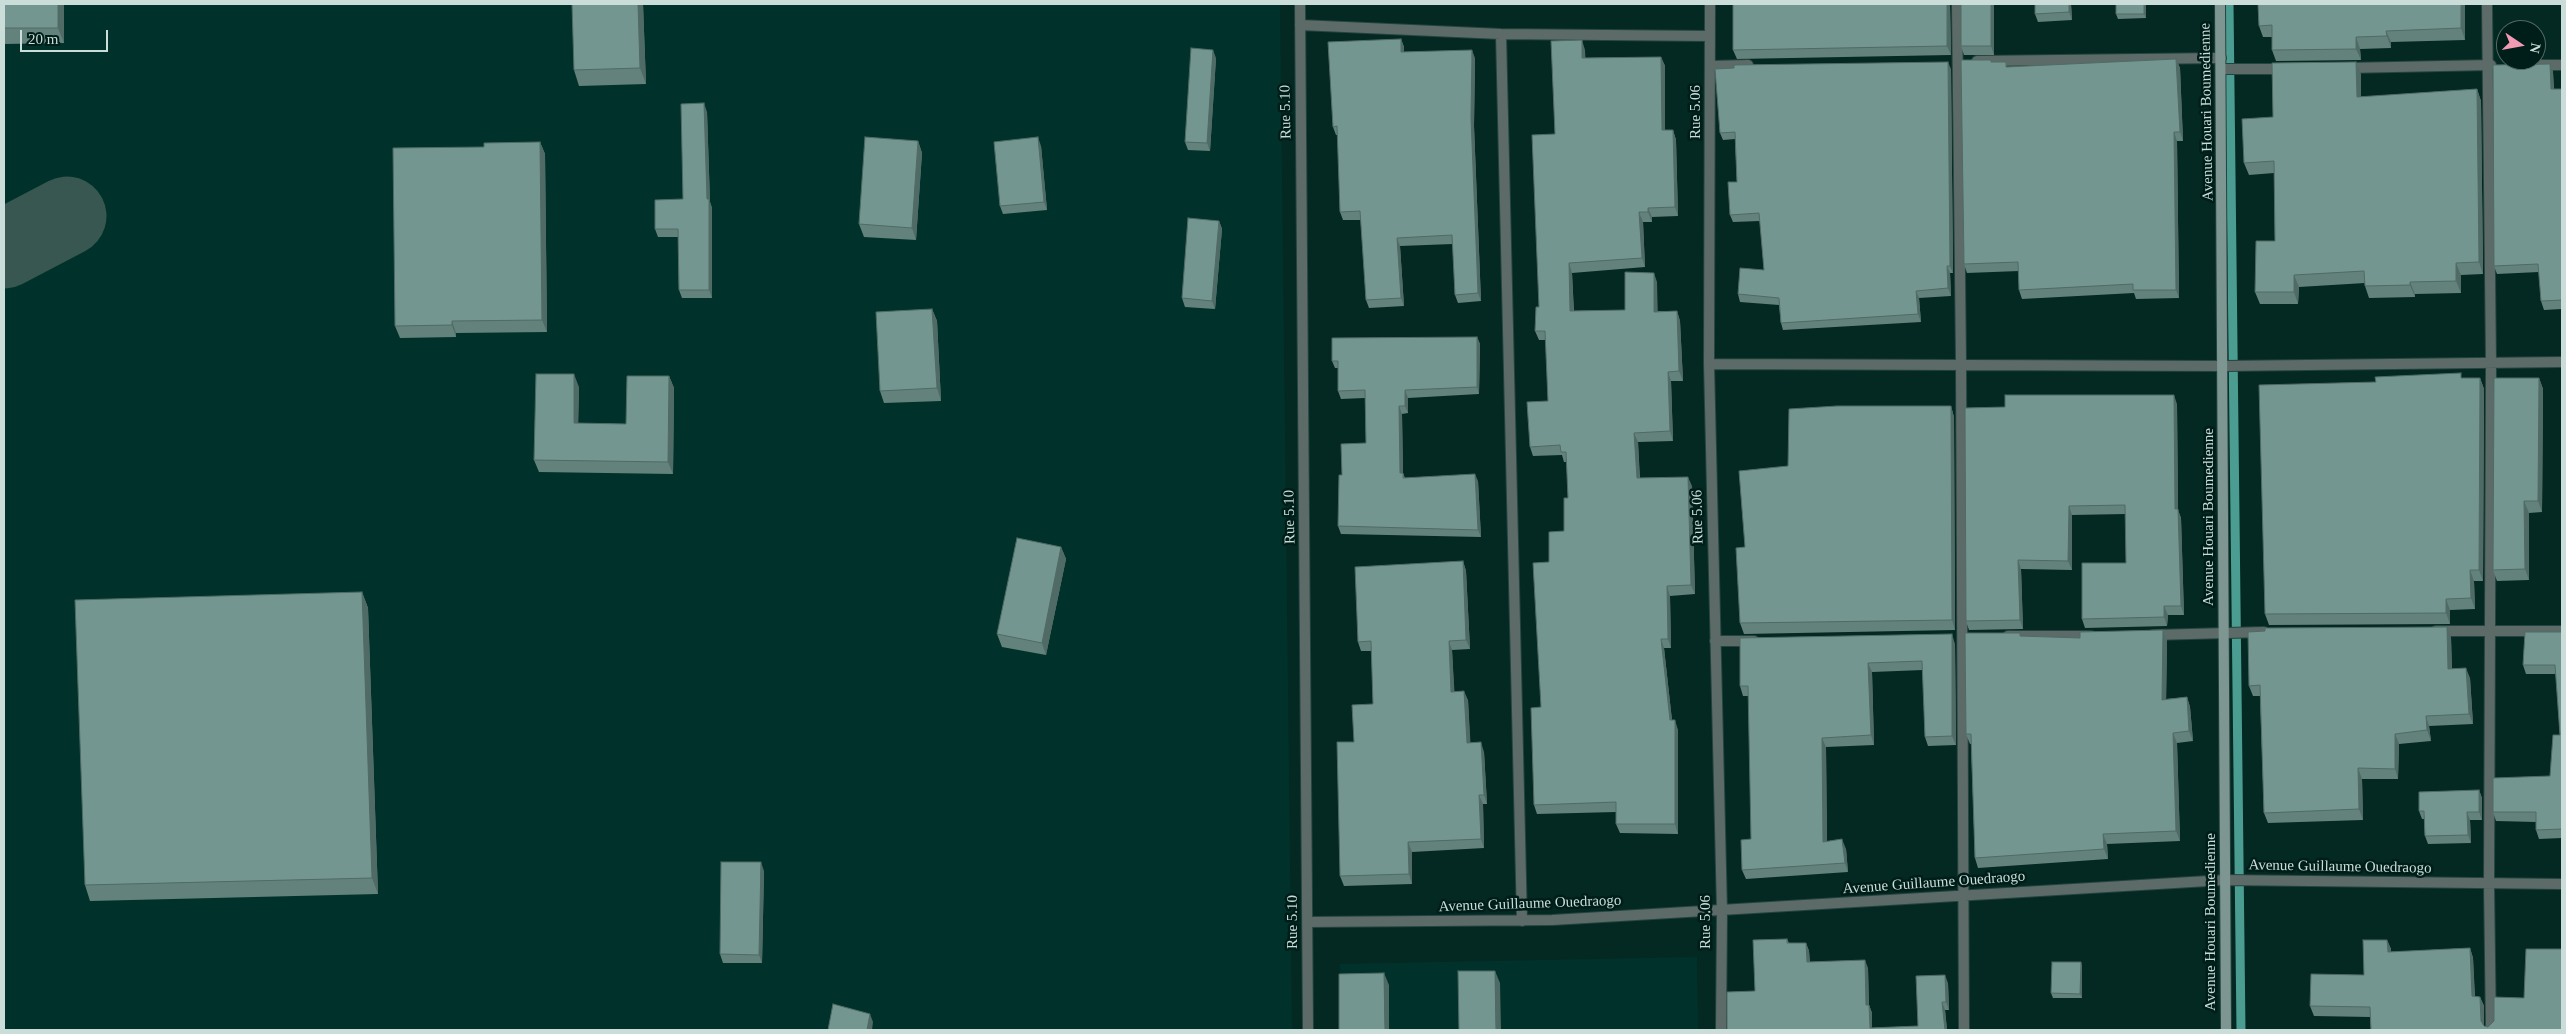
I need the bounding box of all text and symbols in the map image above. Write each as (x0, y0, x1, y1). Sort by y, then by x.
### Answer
scale bar (22, 20, 110, 52)
north arrow (2496, 20, 2546, 70)
street label: Avenue Houari Boumedienne (2196, 23, 2218, 201)
text: 20 m (28, 31, 58, 47)
text: N (2527, 42, 2544, 55)
street label: Rue 5.10 (1277, 85, 1295, 139)
street label: Rue 5.06 (1687, 85, 1705, 139)
street label: Avenue Houari Boumedienne (2200, 428, 2218, 606)
street label: Rue 5.10 (1281, 490, 1299, 544)
street label: Rue 5.06 (1689, 490, 1707, 544)
street label: Avenue Houari Boumedienne (2202, 833, 2220, 1011)
street label: Avenue Guillaume Ouedraogo (2248, 856, 2432, 878)
street label: Avenue Guillaume Ouedraogo (1842, 868, 2026, 898)
street label: Avenue Guillaume Ouedraogo (1438, 892, 1622, 916)
street label: Rue 5.10 (1284, 895, 1302, 949)
street label: Rue 5.06 (1697, 895, 1715, 949)

